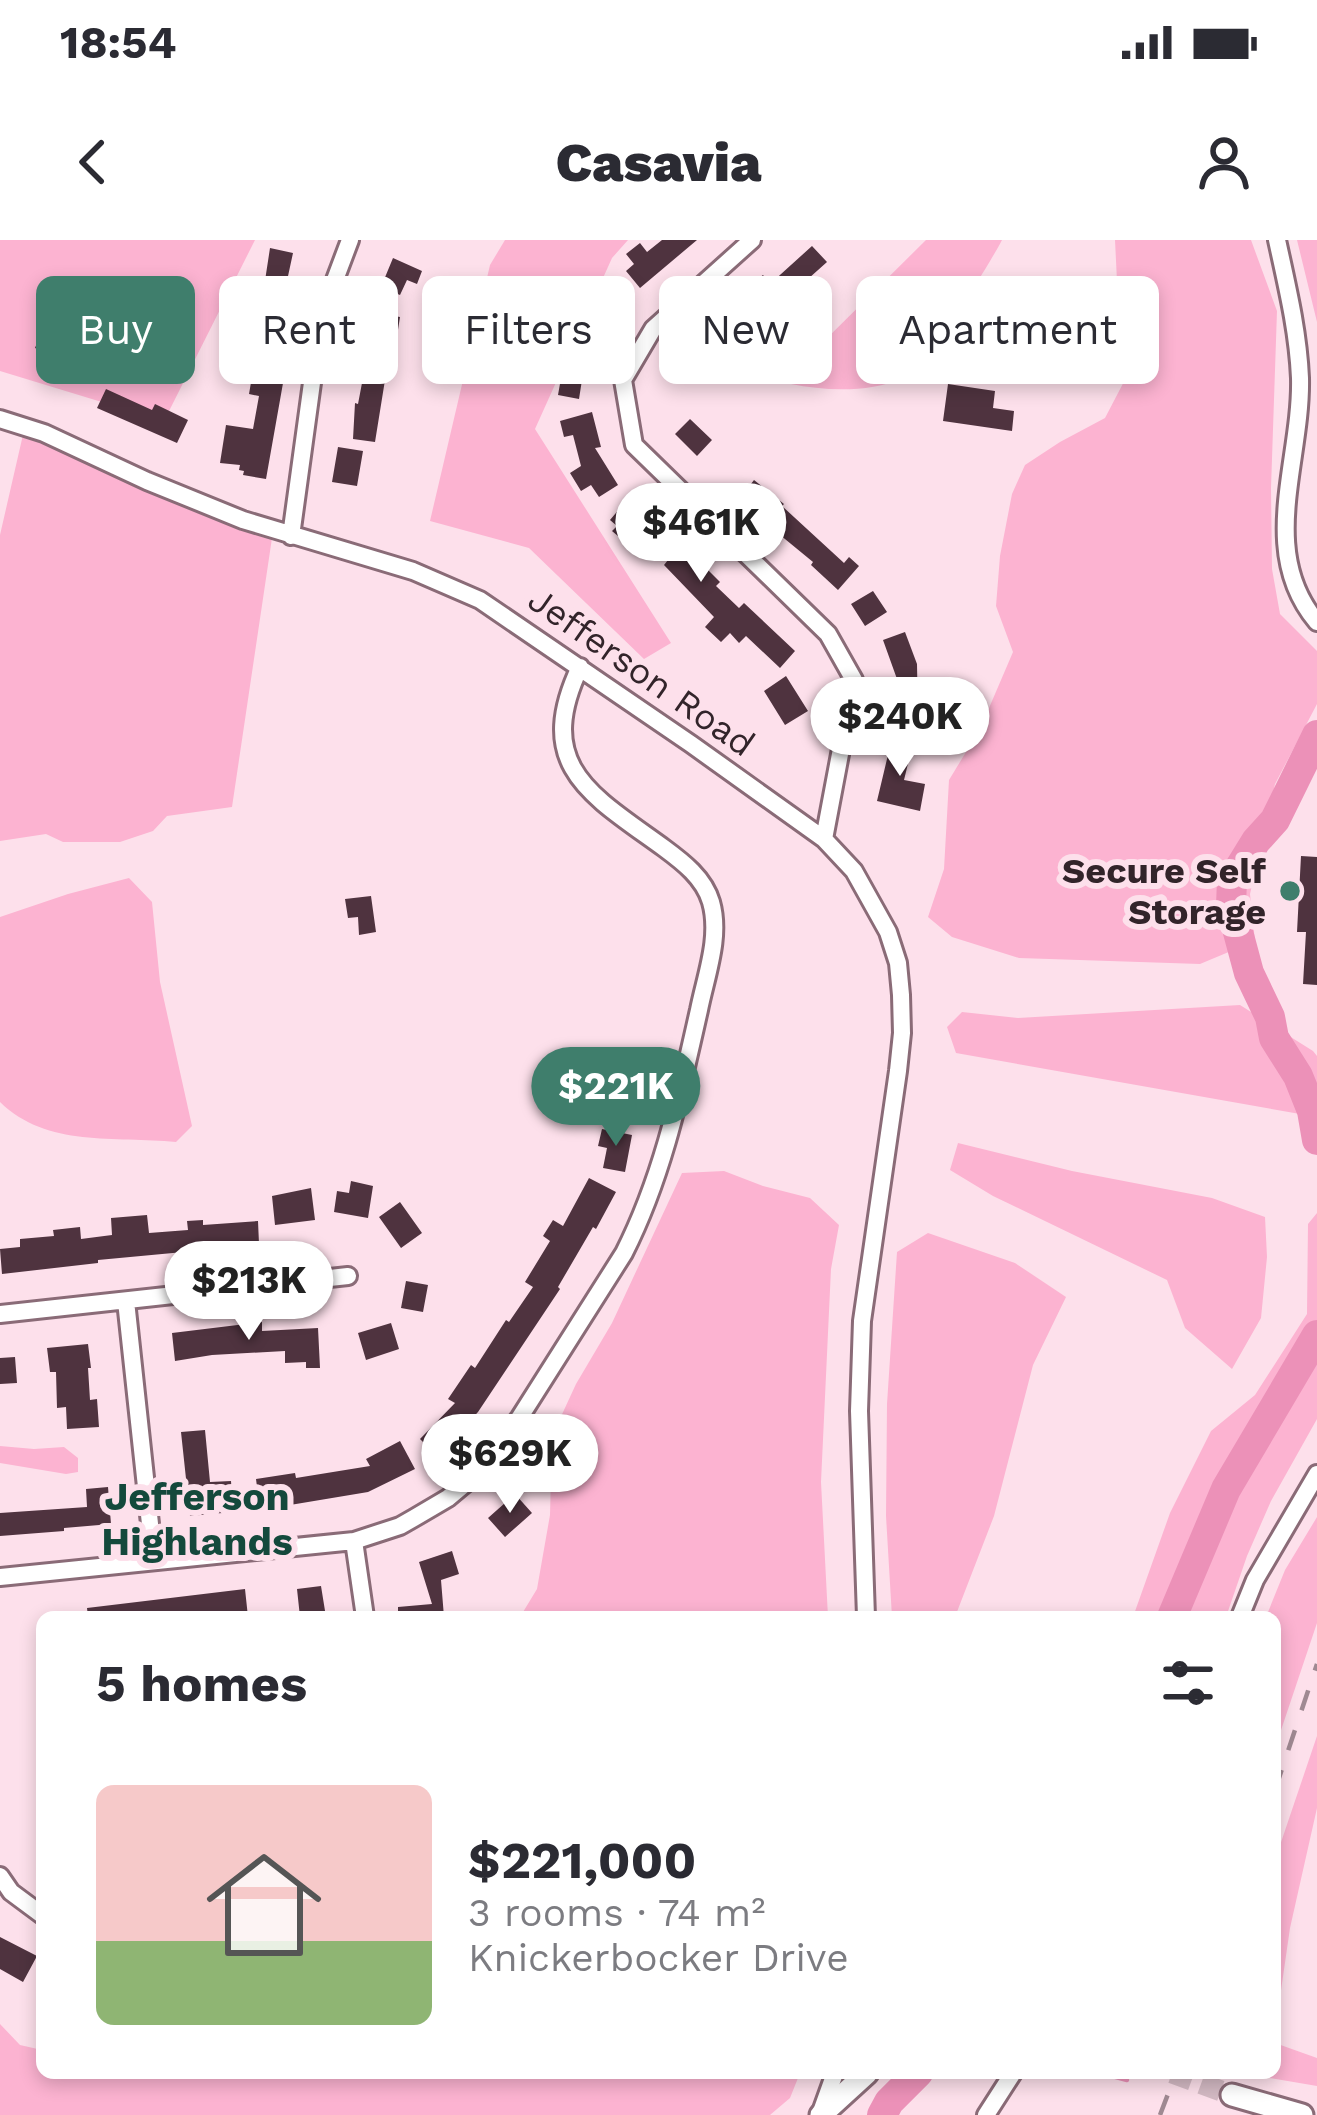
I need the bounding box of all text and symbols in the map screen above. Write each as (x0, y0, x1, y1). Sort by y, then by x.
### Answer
text: 18:54 (60, 16, 177, 69)
icon: back (60, 129, 126, 195)
icon: person (1191, 129, 1257, 195)
text: Casavia (555, 131, 762, 194)
chip: Buy (36, 276, 195, 384)
chip: Rent (219, 276, 398, 384)
chip: Filters (422, 276, 635, 384)
chip: New (659, 276, 832, 384)
chip: Apartment (856, 276, 1159, 384)
pin: $461K (617, 483, 785, 585)
text: $461K (642, 499, 760, 544)
street label: Jefferson Road (520, 578, 762, 765)
pin: $240K (816, 677, 984, 779)
text: $240K (837, 693, 963, 738)
place label: Secure Self Storage (1062, 850, 1266, 933)
marker: Secure Self Storage (1277, 878, 1303, 904)
pin: $221K (532, 1047, 700, 1149)
text: $221K (558, 1063, 674, 1108)
pin: $213K (165, 1241, 333, 1343)
text: $213K (191, 1257, 307, 1302)
pin: $629K (426, 1414, 594, 1516)
text: $629K (448, 1430, 572, 1475)
district label: Jefferson Highlands (101, 1474, 293, 1564)
icon: filters (1155, 1650, 1221, 1716)
text: 5 homes (96, 1654, 307, 1713)
text: $221,000 (468, 1831, 696, 1890)
icon: home (192, 1833, 336, 1977)
text: 3 rooms · 74 m² (468, 1890, 766, 1935)
text: Knickerbocker Drive (468, 1935, 849, 1980)

